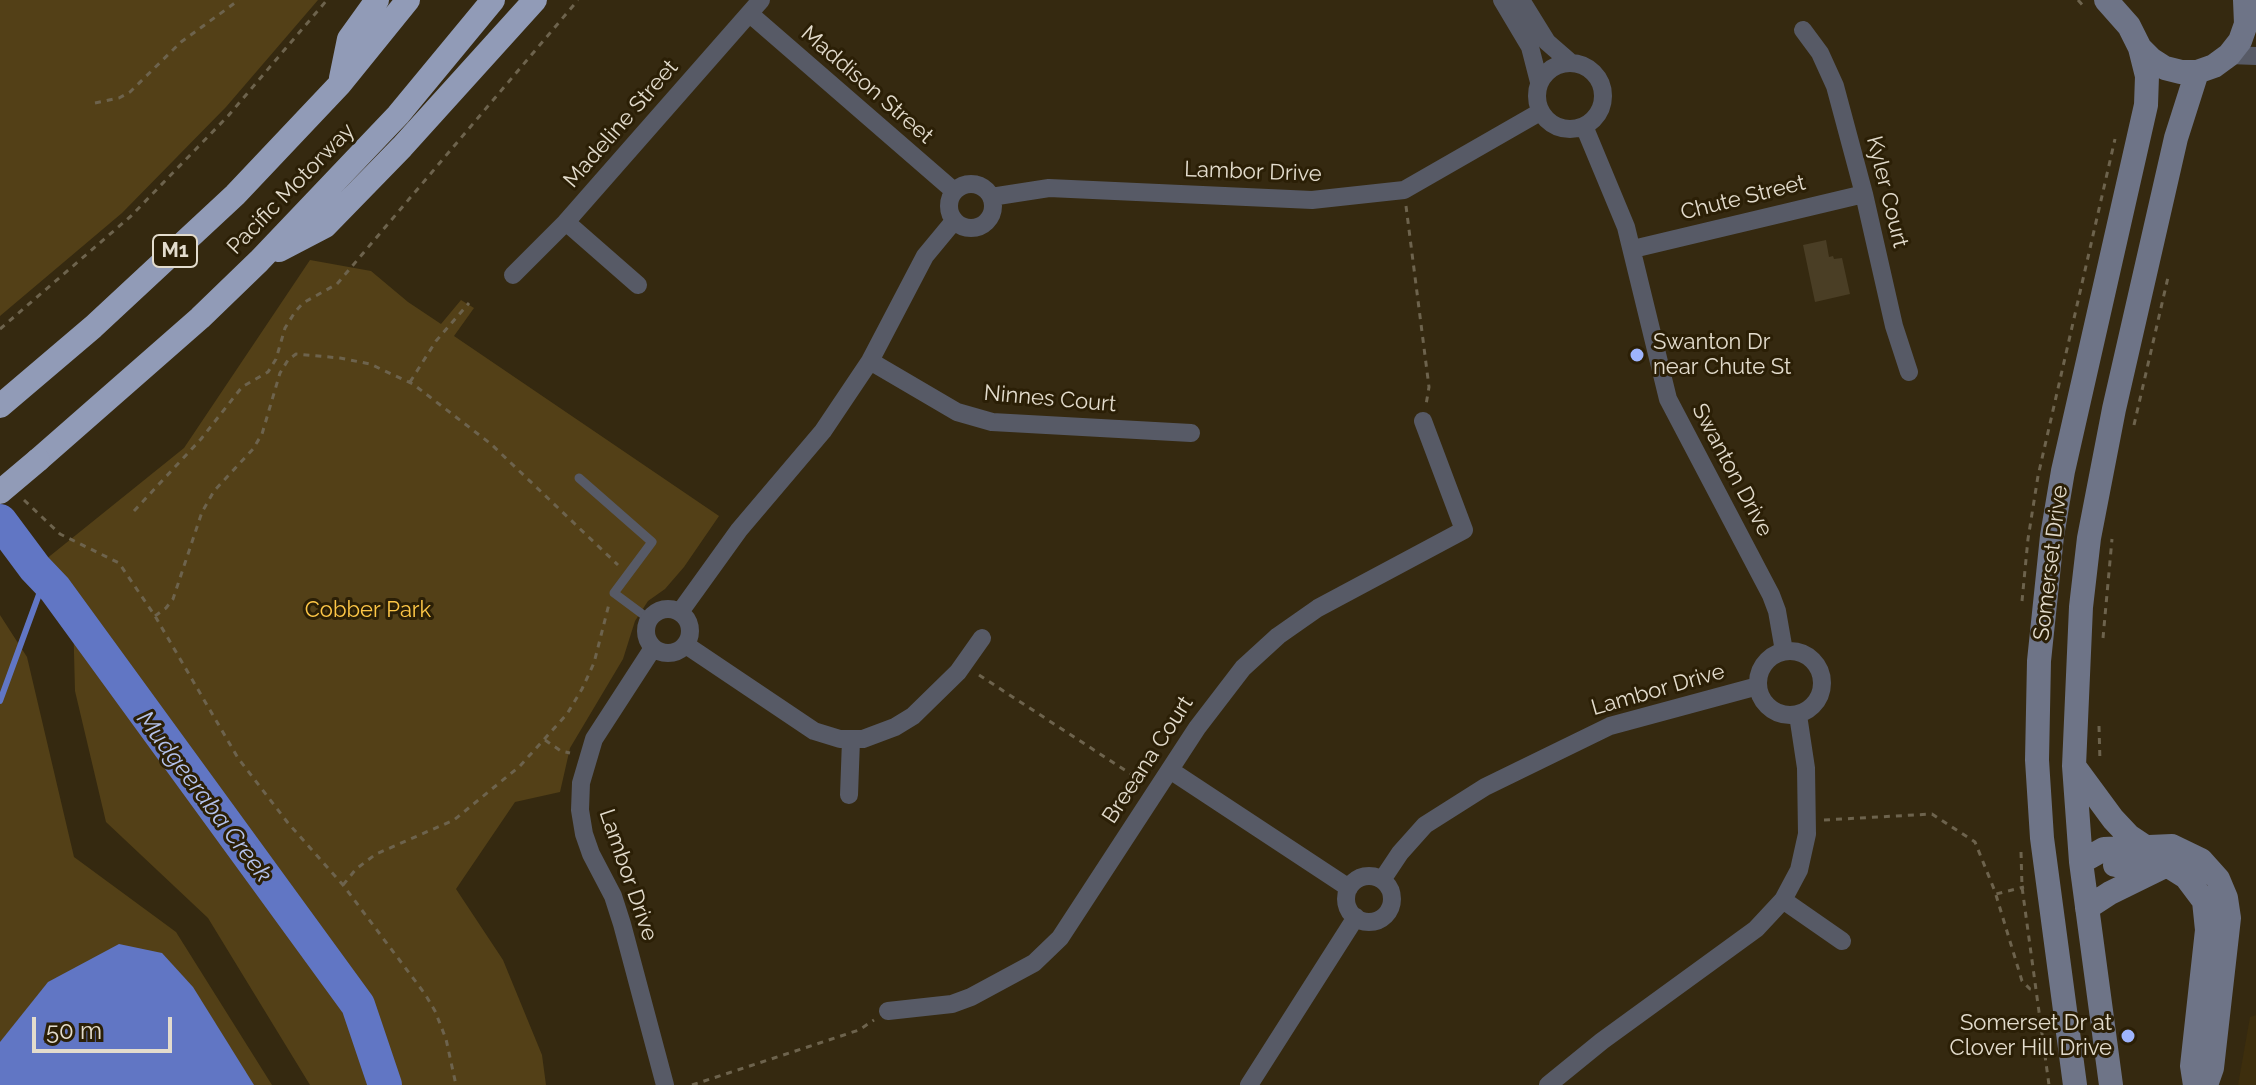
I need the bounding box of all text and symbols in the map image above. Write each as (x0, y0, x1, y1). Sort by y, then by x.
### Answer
street label: Maddison Street (796, 20, 938, 150)
street label: Madeline Street (558, 55, 684, 193)
street label: Pacific Motorway (222, 118, 360, 260)
street label: Kyler Court (1860, 134, 1914, 250)
street label: Lambor Drive (1184, 156, 1322, 188)
street label: Chute Street (1678, 170, 1808, 226)
road number: M1 (153, 235, 197, 267)
place label: Swanton Dr near Chute St (1653, 329, 1791, 380)
marker: Swanton Dr near Chute St (1628, 346, 1646, 364)
street label: Ninnes Court (983, 380, 1117, 418)
street label: Swanton Drive (1686, 399, 1778, 541)
street label: Somerset Drive (2028, 484, 2074, 642)
park label: Cobber Park (305, 597, 431, 623)
street label: Lambor Drive (1588, 658, 1728, 722)
street label: Breeana Court (1097, 691, 1199, 829)
water label: Mudgeeraba Creek (130, 706, 278, 888)
street label: Lambor Drive (593, 806, 663, 944)
scale bar (36, 1001, 176, 1051)
place label: Somerset Dr at Clover Hill Drive (1950, 1010, 2112, 1062)
text: 50 m (46, 1016, 102, 1045)
marker: Somerset Dr at Clover Hill Drive (2119, 1027, 2137, 1045)

